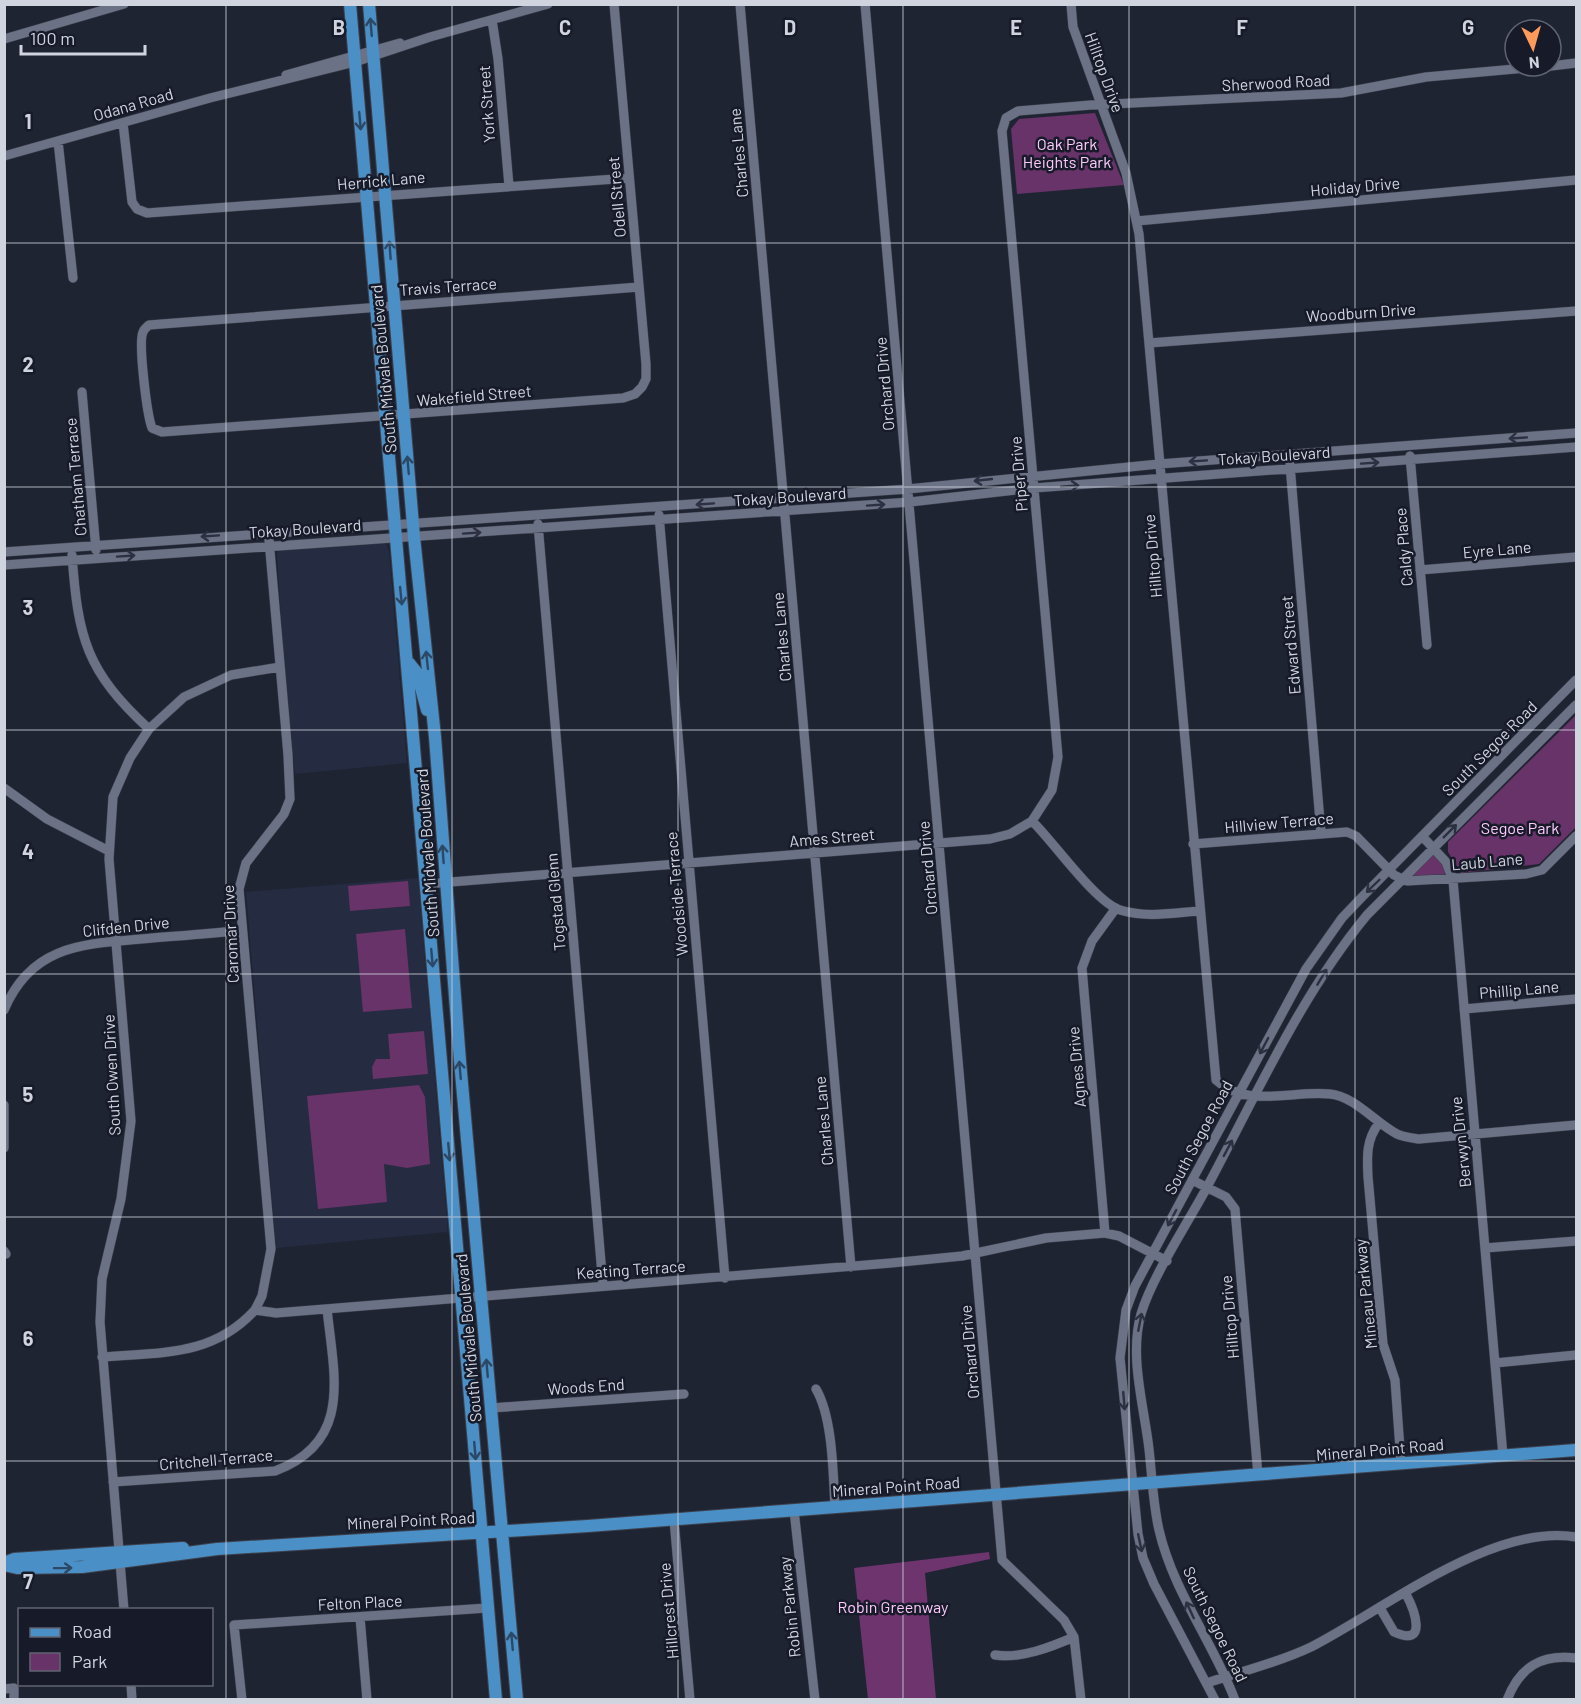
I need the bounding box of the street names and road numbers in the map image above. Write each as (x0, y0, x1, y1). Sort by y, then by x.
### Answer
street label: Hilltop Drive (1082, 29, 1128, 115)
street label: York Street (474, 65, 498, 143)
street label: Sherwood Road (1221, 70, 1331, 94)
street label: Odana Road (91, 84, 175, 124)
street label: Charles Lane (725, 108, 751, 198)
street label: Odell Street (603, 156, 629, 238)
street label: Herrick Lane (336, 167, 426, 193)
street label: Holiday Drive (1309, 173, 1401, 199)
street label: Travis Terrace (399, 273, 497, 299)
street label: South Midvale Boulevard (366, 284, 400, 454)
street label: Woodburn Drive (1305, 299, 1417, 325)
street label: Orchard Drive (870, 336, 898, 432)
street label: Wakefield Street (416, 381, 532, 409)
street label: Chatham Terrace (60, 417, 90, 537)
street label: Piper Drive (1005, 436, 1031, 512)
street label: Tokay Boulevard (1217, 442, 1331, 468)
street label: Tokay Boulevard (733, 483, 847, 509)
street label: Caldy Place (1390, 507, 1416, 587)
street label: Hilltop Drive (1139, 513, 1165, 599)
street label: Tokay Boulevard (248, 515, 362, 541)
street label: Eyre Lane (1462, 537, 1532, 561)
street label: Charles Lane (768, 592, 794, 682)
street label: Edward Street (1276, 595, 1304, 695)
street label: South Segoe Road (1438, 697, 1540, 799)
street label: South Midvale Boulevard (412, 768, 442, 938)
street label: Hillview Terrace (1224, 808, 1334, 836)
street label: Orchard Drive (913, 820, 941, 916)
street label: Ames Street (788, 824, 876, 850)
street label: Woodside Terrace (661, 831, 691, 957)
street label: Laub Lane (1450, 848, 1524, 874)
street label: Togstad Glenn (541, 852, 569, 952)
street label: Caromar Drive (218, 884, 242, 984)
street label: Clifden Drive (82, 912, 170, 940)
street label: Phillip Lane (1478, 976, 1560, 1002)
street label: South Owen Drive (98, 1014, 124, 1136)
street label: Agnes Drive (1063, 1026, 1089, 1108)
street label: Charles Lane (810, 1076, 836, 1166)
street label: South Segoe Road (1160, 1077, 1236, 1197)
street label: Berwyn Drive (1446, 1096, 1474, 1188)
street label: Mineau Parkway (1350, 1237, 1380, 1350)
street label: South Midvale Boulevard (451, 1253, 485, 1423)
street label: Keating Terrace (576, 1256, 686, 1282)
street label: Hilltop Drive (1216, 1274, 1242, 1360)
street label: Orchard Drive (955, 1304, 983, 1400)
street label: Woods End (547, 1374, 625, 1398)
street label: Mineral Point Road (1315, 1434, 1445, 1464)
street label: Critchell Terrace (158, 1445, 274, 1473)
street label: Mineral Point Road (831, 1472, 961, 1500)
street label: Mineral Point Road (346, 1507, 476, 1533)
street label: Robin Parkway (774, 1555, 804, 1658)
street label: Hillcrest Drive (654, 1562, 682, 1660)
street label: South Segoe Road (1180, 1563, 1252, 1685)
street label: Felton Place (317, 1590, 403, 1614)

